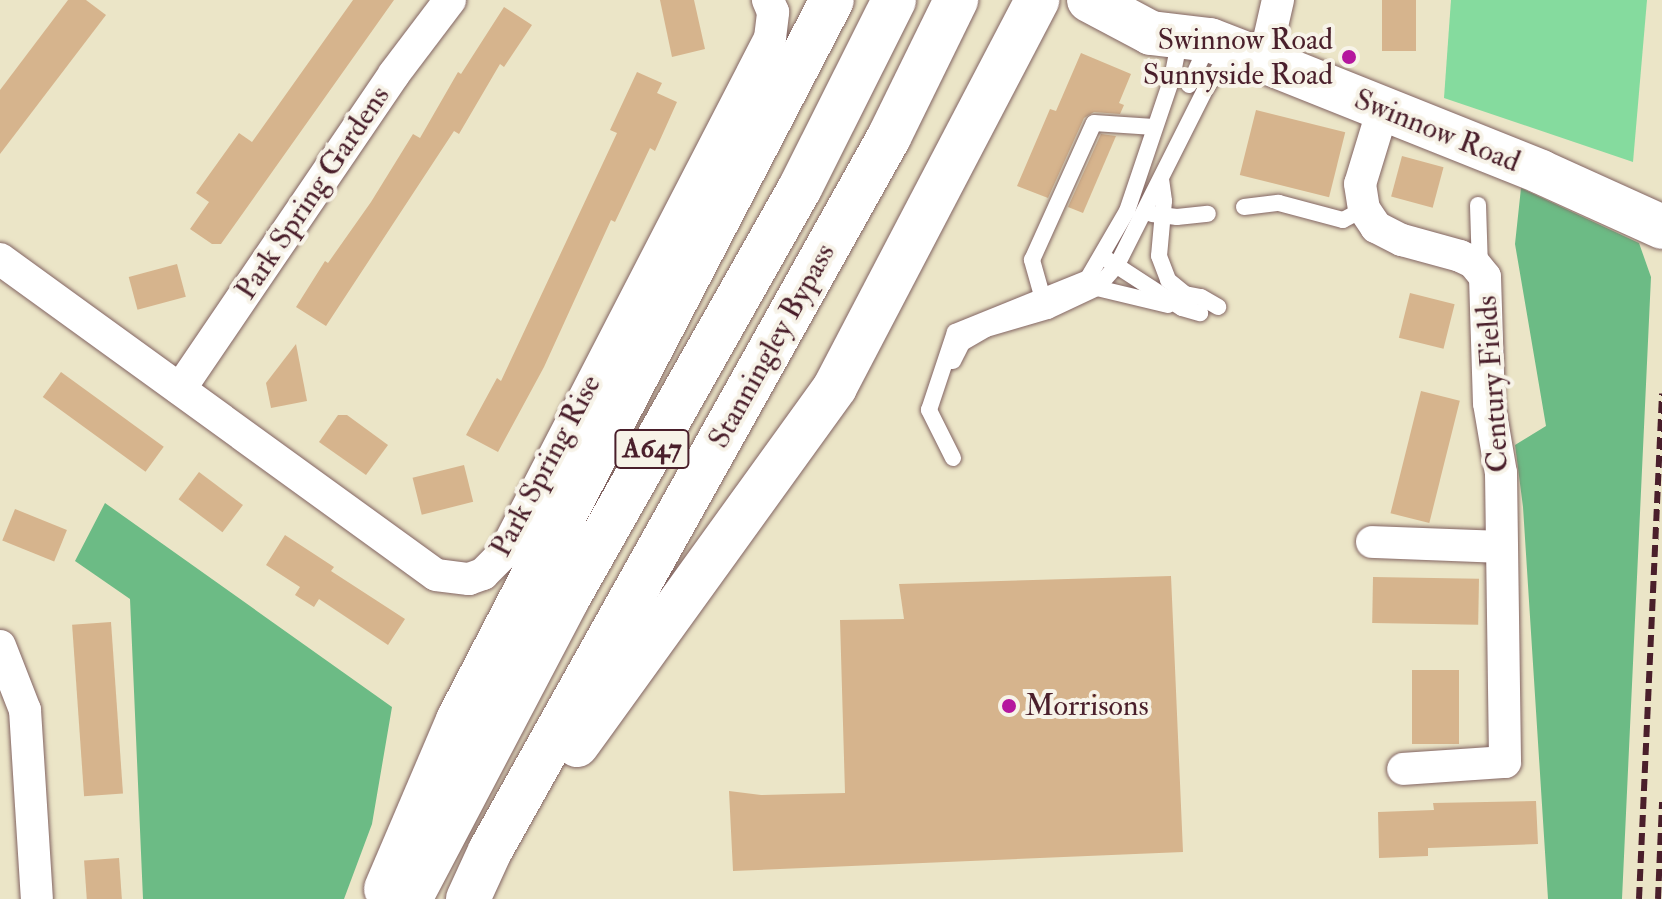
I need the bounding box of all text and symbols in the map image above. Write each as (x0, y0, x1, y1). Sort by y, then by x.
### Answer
place label: Swinnow Road Sunnyside Road (1143, 22, 1333, 92)
marker: Swinnow Road Sunnyside Road (1340, 48, 1358, 66)
street label: Park Spring Gardens (228, 79, 398, 307)
street label: Swinnow Road (1349, 81, 1525, 181)
street label: Stanningley Bypass (701, 237, 843, 455)
street label: Century Fields (1469, 294, 1517, 474)
street label: Park Spring Rise (483, 369, 609, 563)
road number: A647 (614, 425, 690, 473)
place label: Morrisons (1025, 688, 1149, 724)
marker: Morrisons (1000, 697, 1018, 715)

